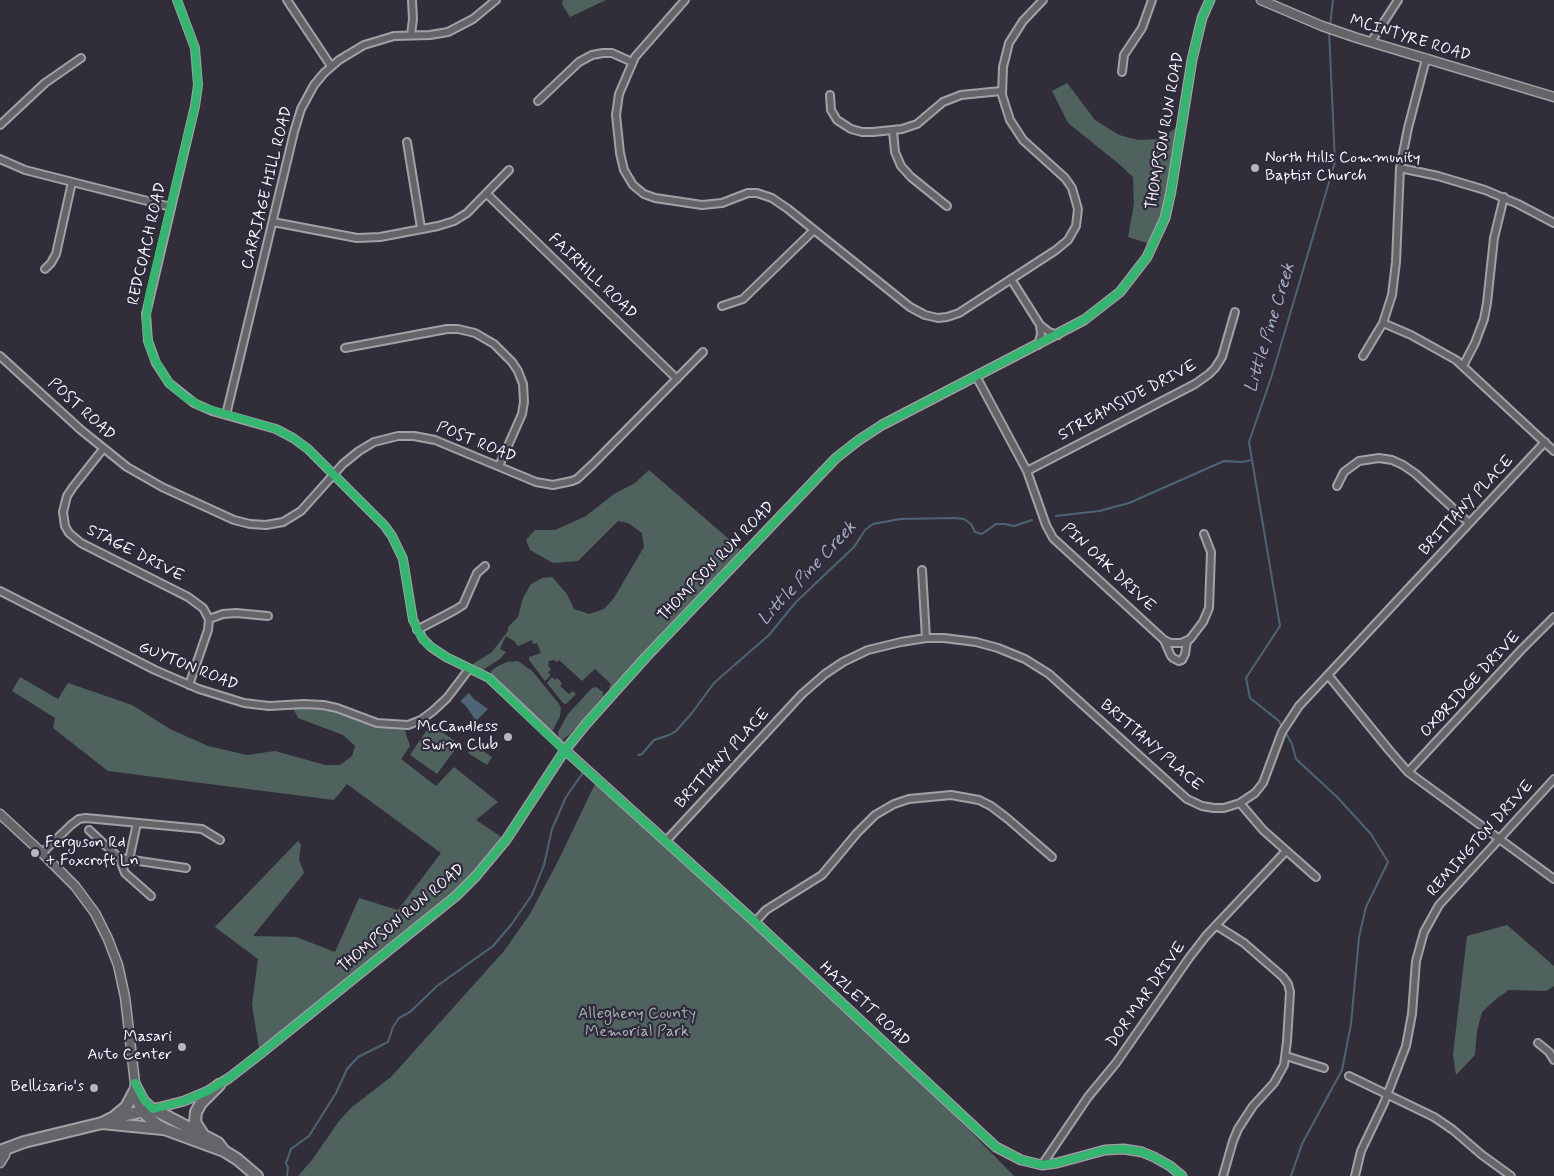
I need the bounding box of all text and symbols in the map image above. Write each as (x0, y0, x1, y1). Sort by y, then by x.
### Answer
street label: MCINTYRE ROAD (1347, 11, 1473, 67)
street label: THOMPSON RUN ROAD (1143, 51, 1189, 211)
street label: CARRIAGE HILL ROAD (238, 104, 298, 272)
place label: North Hills Community Baptist Church (1265, 149, 1420, 187)
marker: North Hills Community Baptist Church (1249, 162, 1261, 174)
street label: REDCOACH ROAD (125, 181, 171, 307)
street label: FAIRHILL ROAD (544, 230, 640, 324)
water label: Little Pine Creek (1241, 261, 1301, 395)
street label: STREAMSIDE DRIVE (1055, 356, 1201, 446)
street label: POST ROAD (43, 375, 119, 445)
street label: POST ROAD (433, 418, 519, 468)
street label: BRITTANY PLACE (1416, 452, 1518, 560)
street label: THOMPSON RUN ROAD (655, 498, 779, 626)
water label: Little Pine Creek (754, 518, 862, 630)
street label: PIN OAK DRIVE (1057, 519, 1159, 617)
street label: STAGE DRIVE (83, 521, 187, 587)
street label: OXBRIDGE DRIVE (1417, 628, 1525, 742)
street label: GUYTON ROAD (135, 638, 241, 696)
street label: BRITTANY PLACE (1096, 696, 1206, 796)
street label: BRITTANY PLACE (672, 705, 774, 813)
place label: McCandless Swim Club (417, 718, 498, 756)
marker: McCandless Swim Club (502, 731, 514, 743)
street label: REMINGTON DRIVE (1424, 777, 1538, 901)
place label: Ferguson Rd + Foxcroft Ln (45, 834, 139, 872)
marker: Ferguson Rd + Foxcroft Ln (29, 847, 41, 859)
street label: THOMPSON RUN ROAD (335, 860, 469, 978)
street label: DOR MAR DRIVE (1103, 938, 1191, 1052)
street label: HAZLETT ROAD (815, 958, 913, 1052)
park label: Allegheny County Memorial Park (578, 1005, 696, 1043)
place label: Masari Auto Center (87, 1028, 172, 1066)
marker: Masari Auto Center (176, 1041, 188, 1053)
place label: Bellisario's (10, 1078, 84, 1098)
marker: Bellisario's (88, 1082, 100, 1094)

